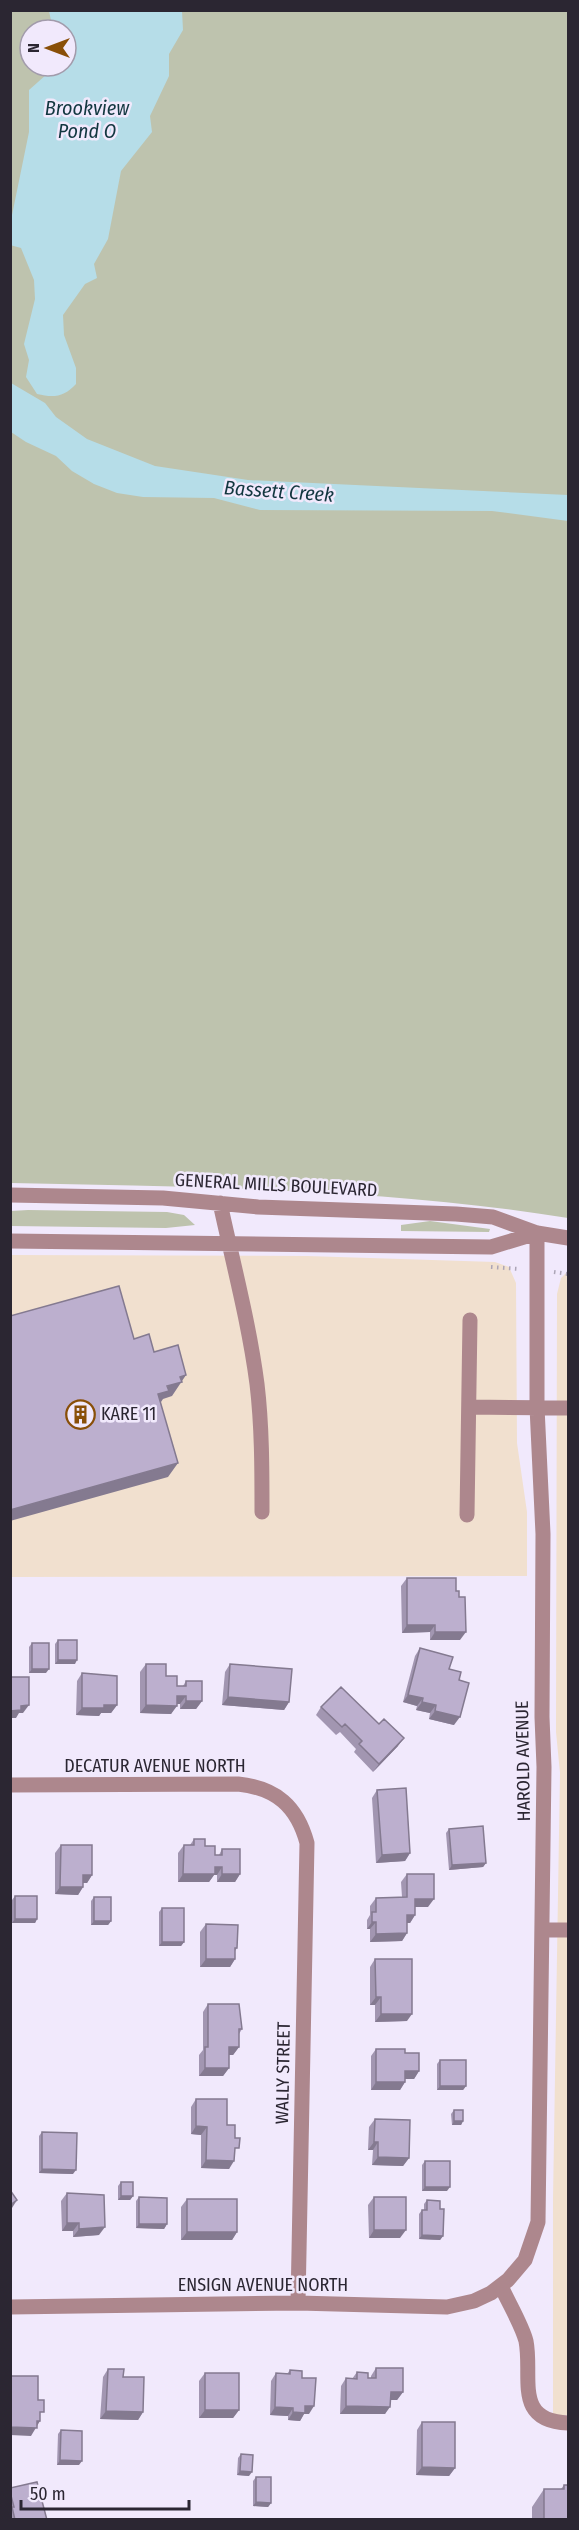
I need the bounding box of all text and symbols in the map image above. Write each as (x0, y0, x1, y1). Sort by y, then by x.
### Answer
north arrow (18, 18, 78, 78)
text: N (24, 43, 43, 53)
water label: Brookview Pond O (45, 96, 130, 143)
water label: Bassett Creek (223, 475, 335, 507)
street label: GENERAL MILLS BOULEVARD (174, 1169, 378, 1201)
building icon: KARE 11 (64, 1398, 96, 1430)
place label: KARE 11 (101, 1403, 156, 1425)
street label: HAROLD AVENUE (511, 1700, 535, 1822)
street label: DECATUR AVENUE NORTH (64, 1755, 246, 1777)
street label: WALLY STREET (271, 2021, 295, 2124)
street label: ENSIGN AVENUE NORTH (178, 2274, 348, 2296)
scale bar (21, 2473, 189, 2511)
text: 50 m (30, 2483, 66, 2505)

